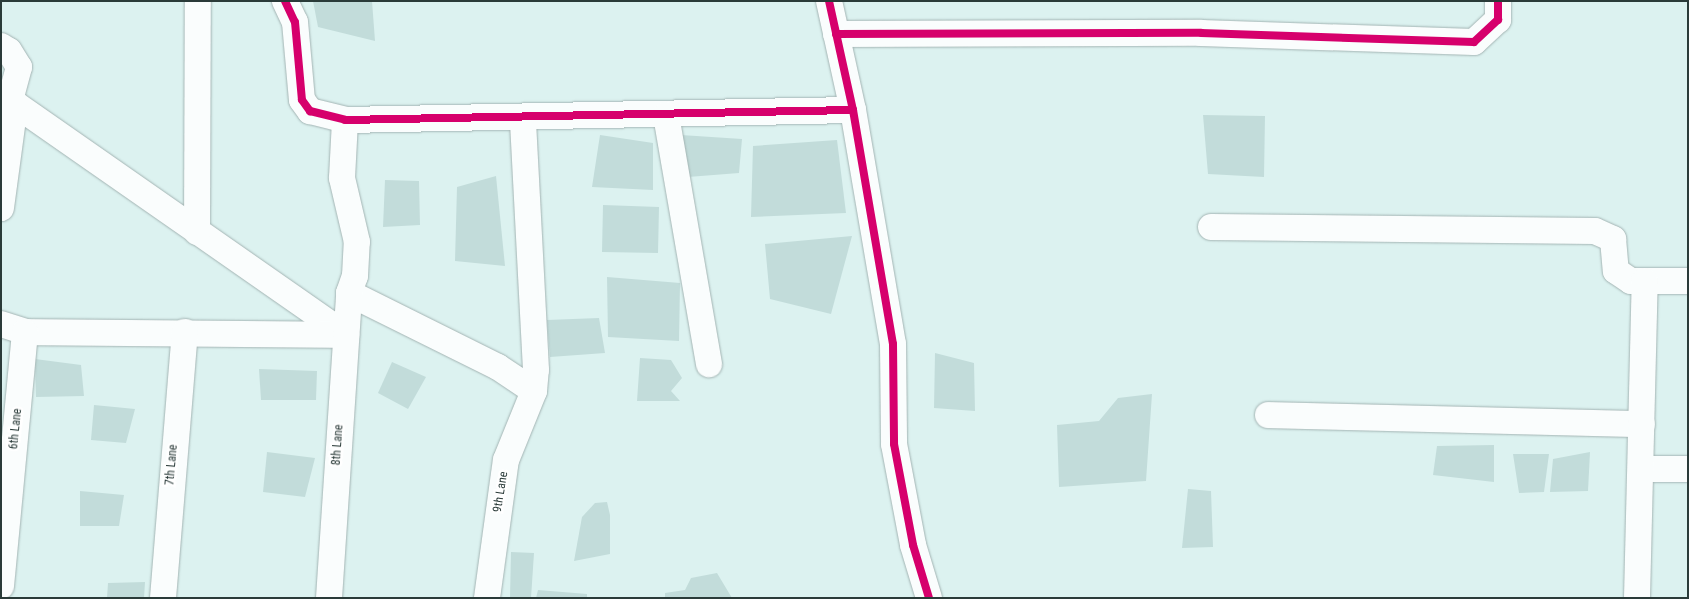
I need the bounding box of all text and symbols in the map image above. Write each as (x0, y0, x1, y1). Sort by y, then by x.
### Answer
street label: 6th Lane (7, 408, 25, 450)
street label: 8th Lane (329, 424, 347, 466)
street label: 7th Lane (163, 444, 181, 486)
street label: 9th Lane (491, 471, 511, 513)

